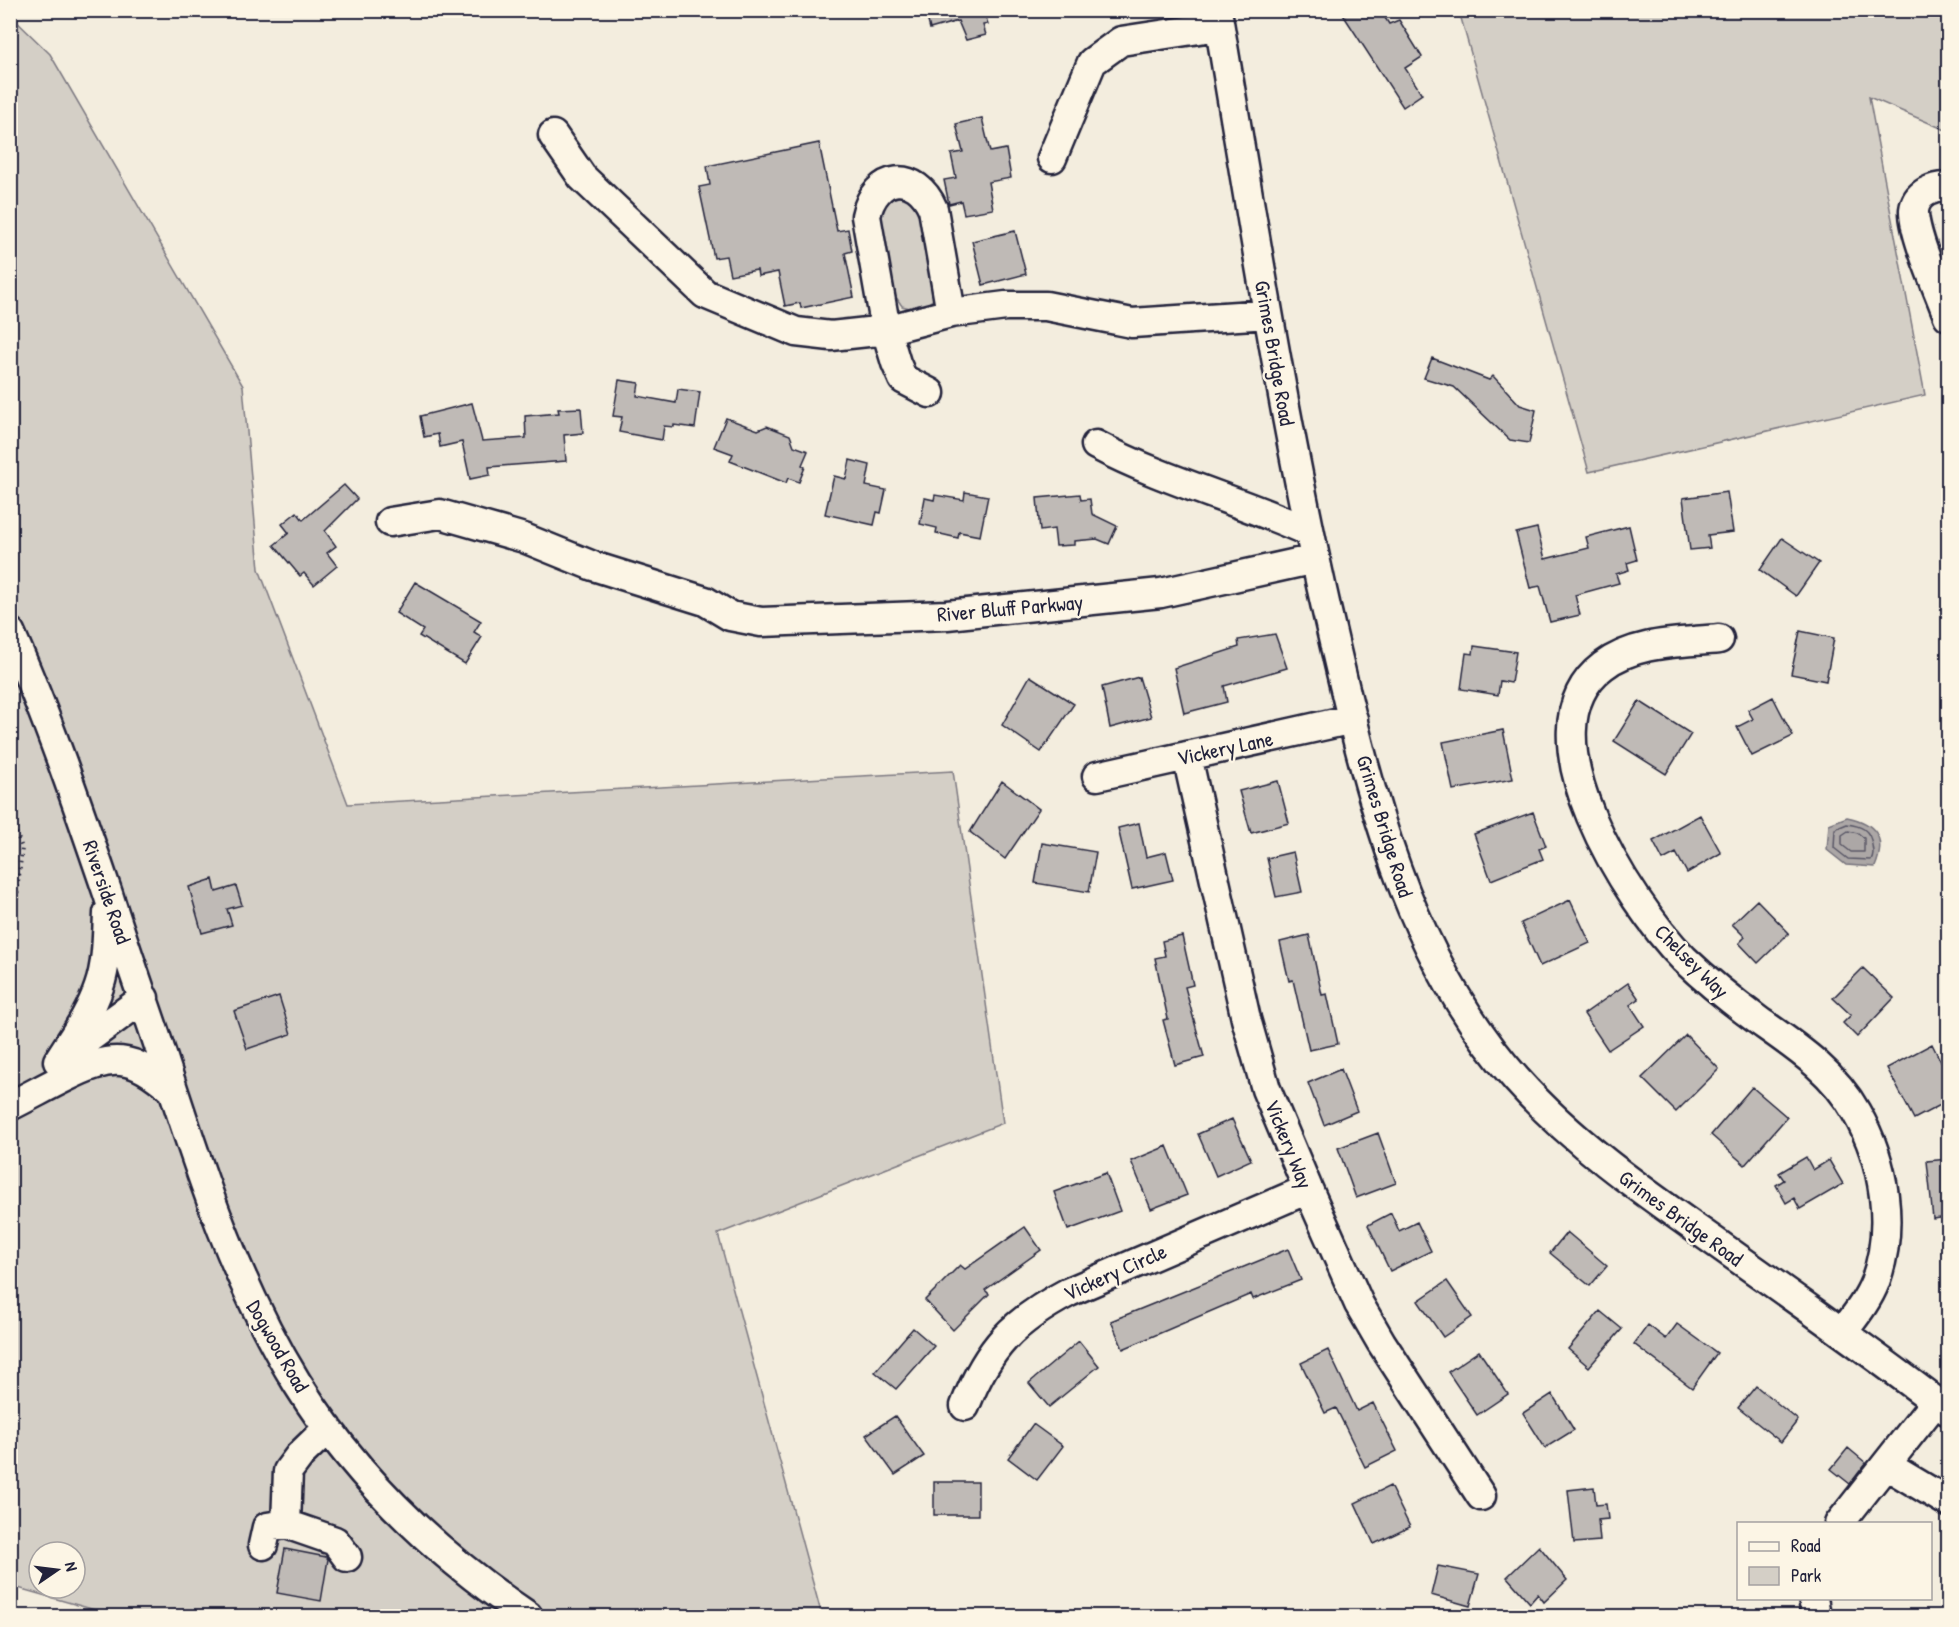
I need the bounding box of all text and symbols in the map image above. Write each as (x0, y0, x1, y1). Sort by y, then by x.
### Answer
street label: Grimes Bridge Road (1248, 278, 1302, 428)
street label: River Bluff Parkway (936, 587, 1084, 629)
street label: Vickery Lane (1174, 724, 1276, 772)
street label: Grimes Bridge Road (1350, 751, 1420, 901)
street label: Riverside Road (76, 836, 138, 948)
street label: Chelsey Way (1648, 917, 1736, 1005)
street label: Vickery Way (1258, 1095, 1320, 1193)
street label: Grimes Bridge Road (1613, 1163, 1749, 1273)
street label: Vickery Circle (1059, 1236, 1171, 1308)
street label: Dogwood Road (240, 1295, 316, 1397)
legend (1737, 1522, 1932, 1600)
text: Road (1791, 1533, 1821, 1558)
north arrow (27, 1540, 87, 1600)
text: N (60, 1560, 83, 1574)
text: Park (1791, 1563, 1822, 1588)

